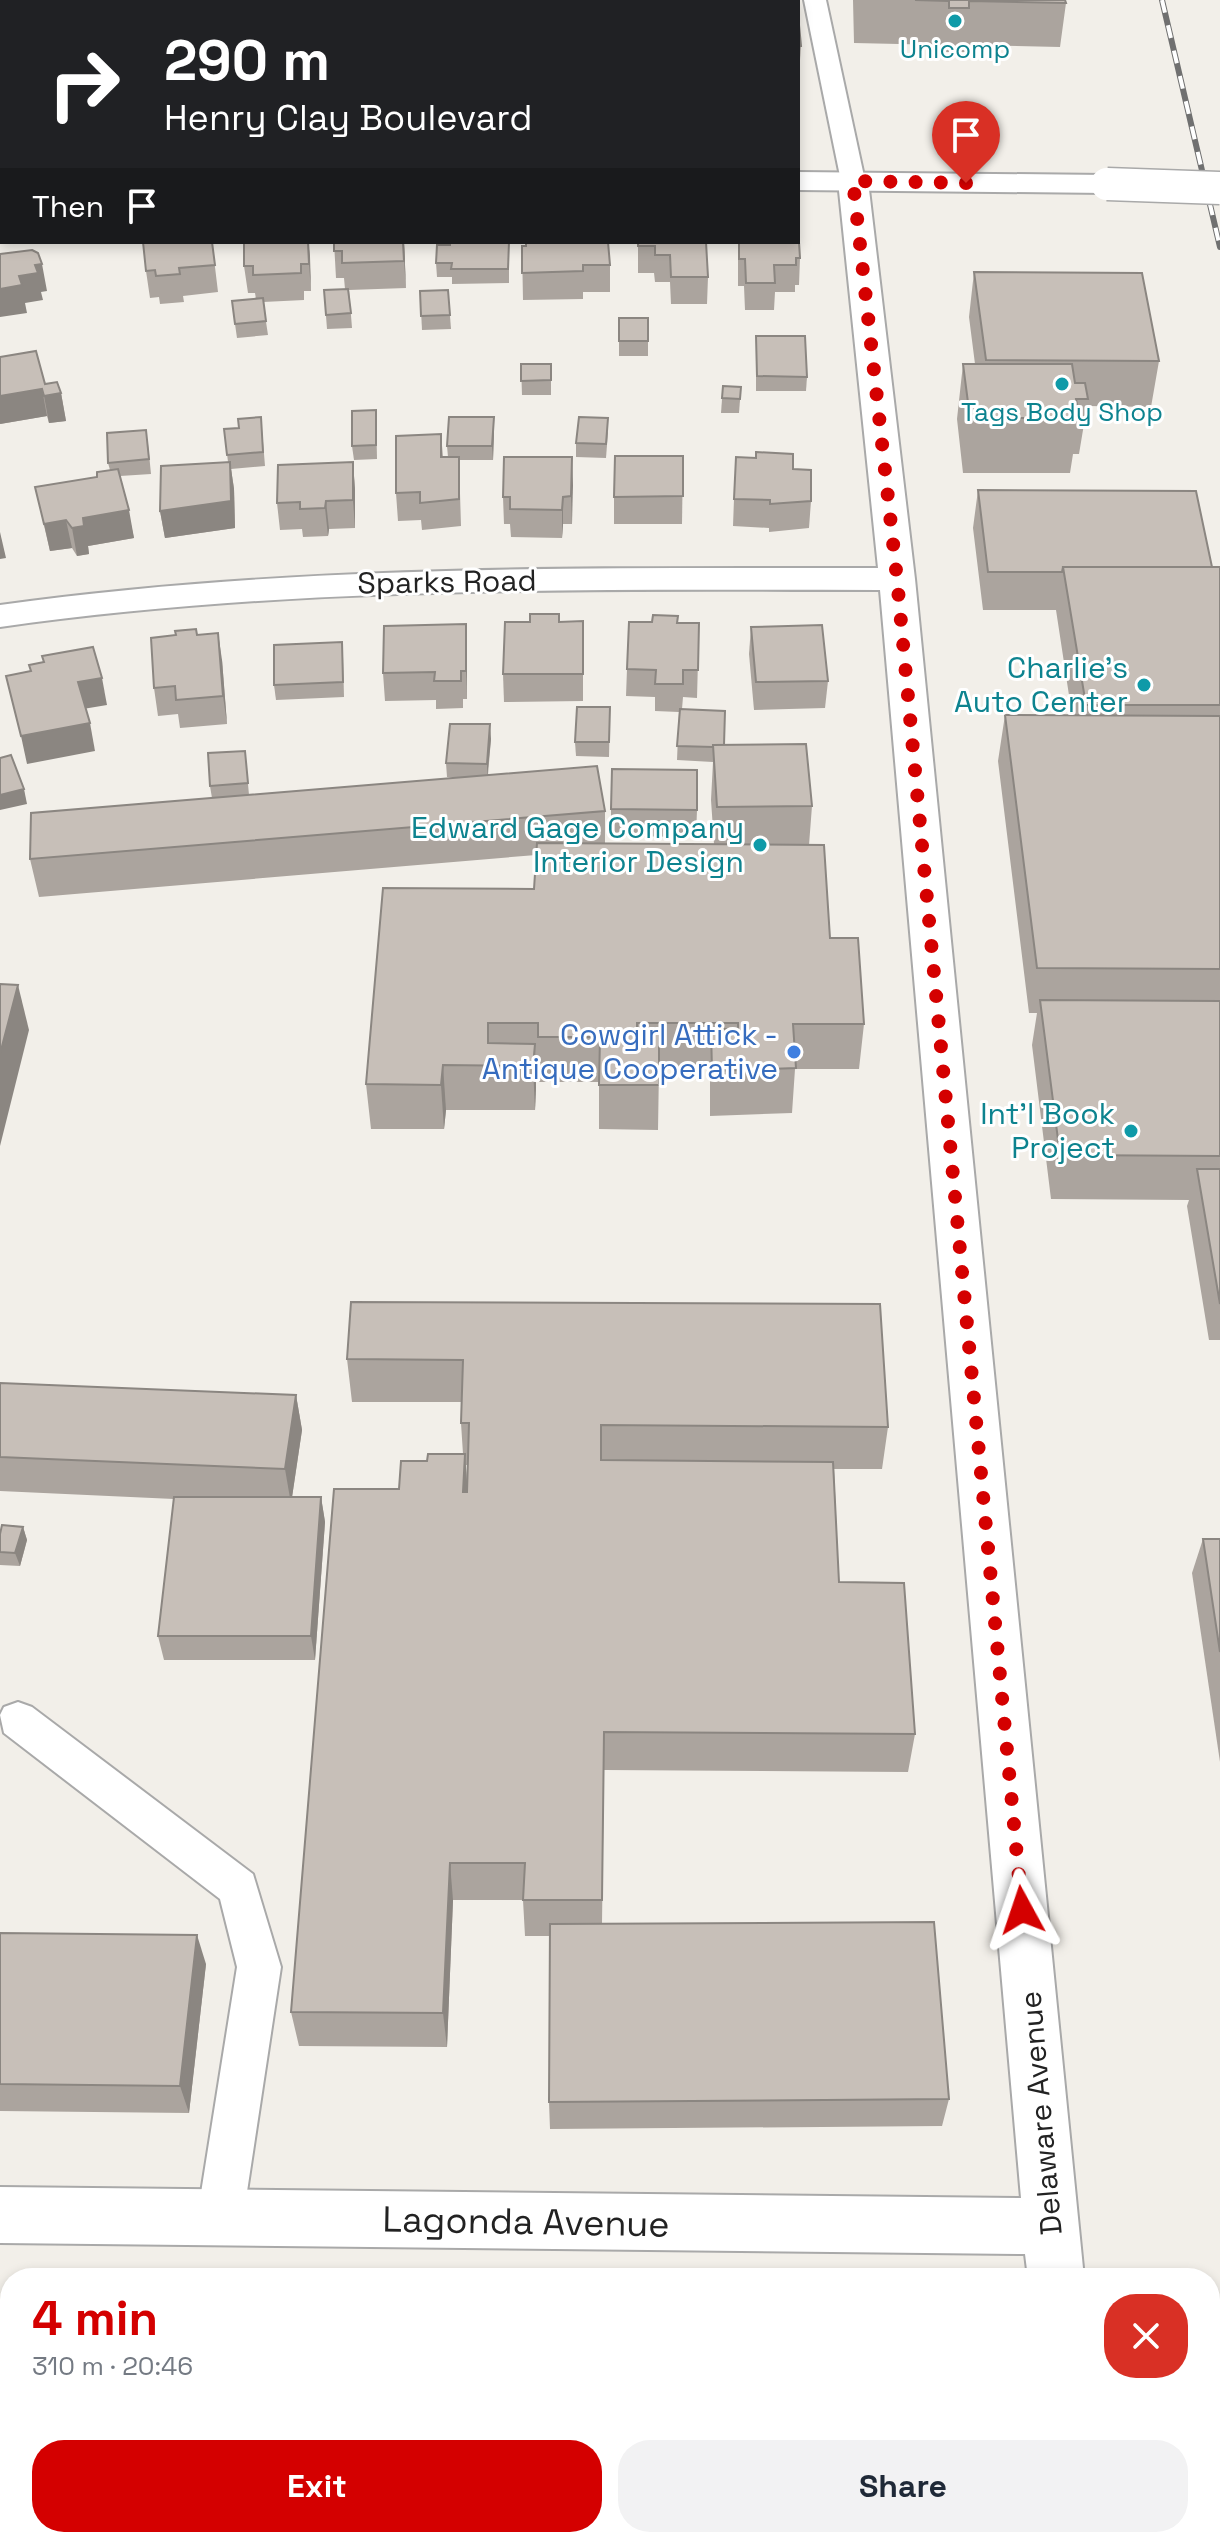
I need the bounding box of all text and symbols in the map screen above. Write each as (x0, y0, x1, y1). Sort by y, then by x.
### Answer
marker: Unicomp (946, 12, 964, 30)
text: 290 m (164, 25, 330, 96)
icon: right (32, 32, 136, 136)
place label: Unicomp (900, 32, 1010, 66)
text: Henry Clay Boulevard (164, 95, 532, 141)
pin (932, 101, 1000, 183)
icon: arrive (944, 113, 988, 157)
icon: arrive (120, 184, 164, 228)
text: Then (32, 187, 104, 226)
marker: Tags Body Shop (1053, 375, 1071, 393)
place label: Tags Body Shop (961, 395, 1163, 429)
street label: Sparks Road (357, 560, 537, 603)
place label: Charlie's Auto Center (954, 648, 1128, 721)
marker: Charlie's Auto Center (1135, 676, 1153, 694)
place label: Edward Gage Company Interior Design (411, 808, 744, 881)
marker: Edward Gage Company Interior Design (751, 836, 769, 854)
place label: Cowgirl Attick - Antique Cooperative (482, 1015, 778, 1088)
marker: Cowgirl Attick - Antique Cooperative (785, 1043, 803, 1061)
place label: Int'l Book Project (980, 1094, 1115, 1167)
marker: Int'l Book Project (1122, 1122, 1140, 1140)
position arrow (980, 1868, 1064, 1952)
street label: Delaware Avenue (1010, 1989, 1071, 2237)
street label: Lagonda Avenue (382, 2196, 670, 2248)
text: 4 min (32, 2288, 158, 2349)
button: close (1104, 2294, 1188, 2378)
text: 310 m · 20:46 (32, 2349, 193, 2383)
button: Exit (32, 2440, 602, 2532)
button: Share (618, 2440, 1188, 2532)

